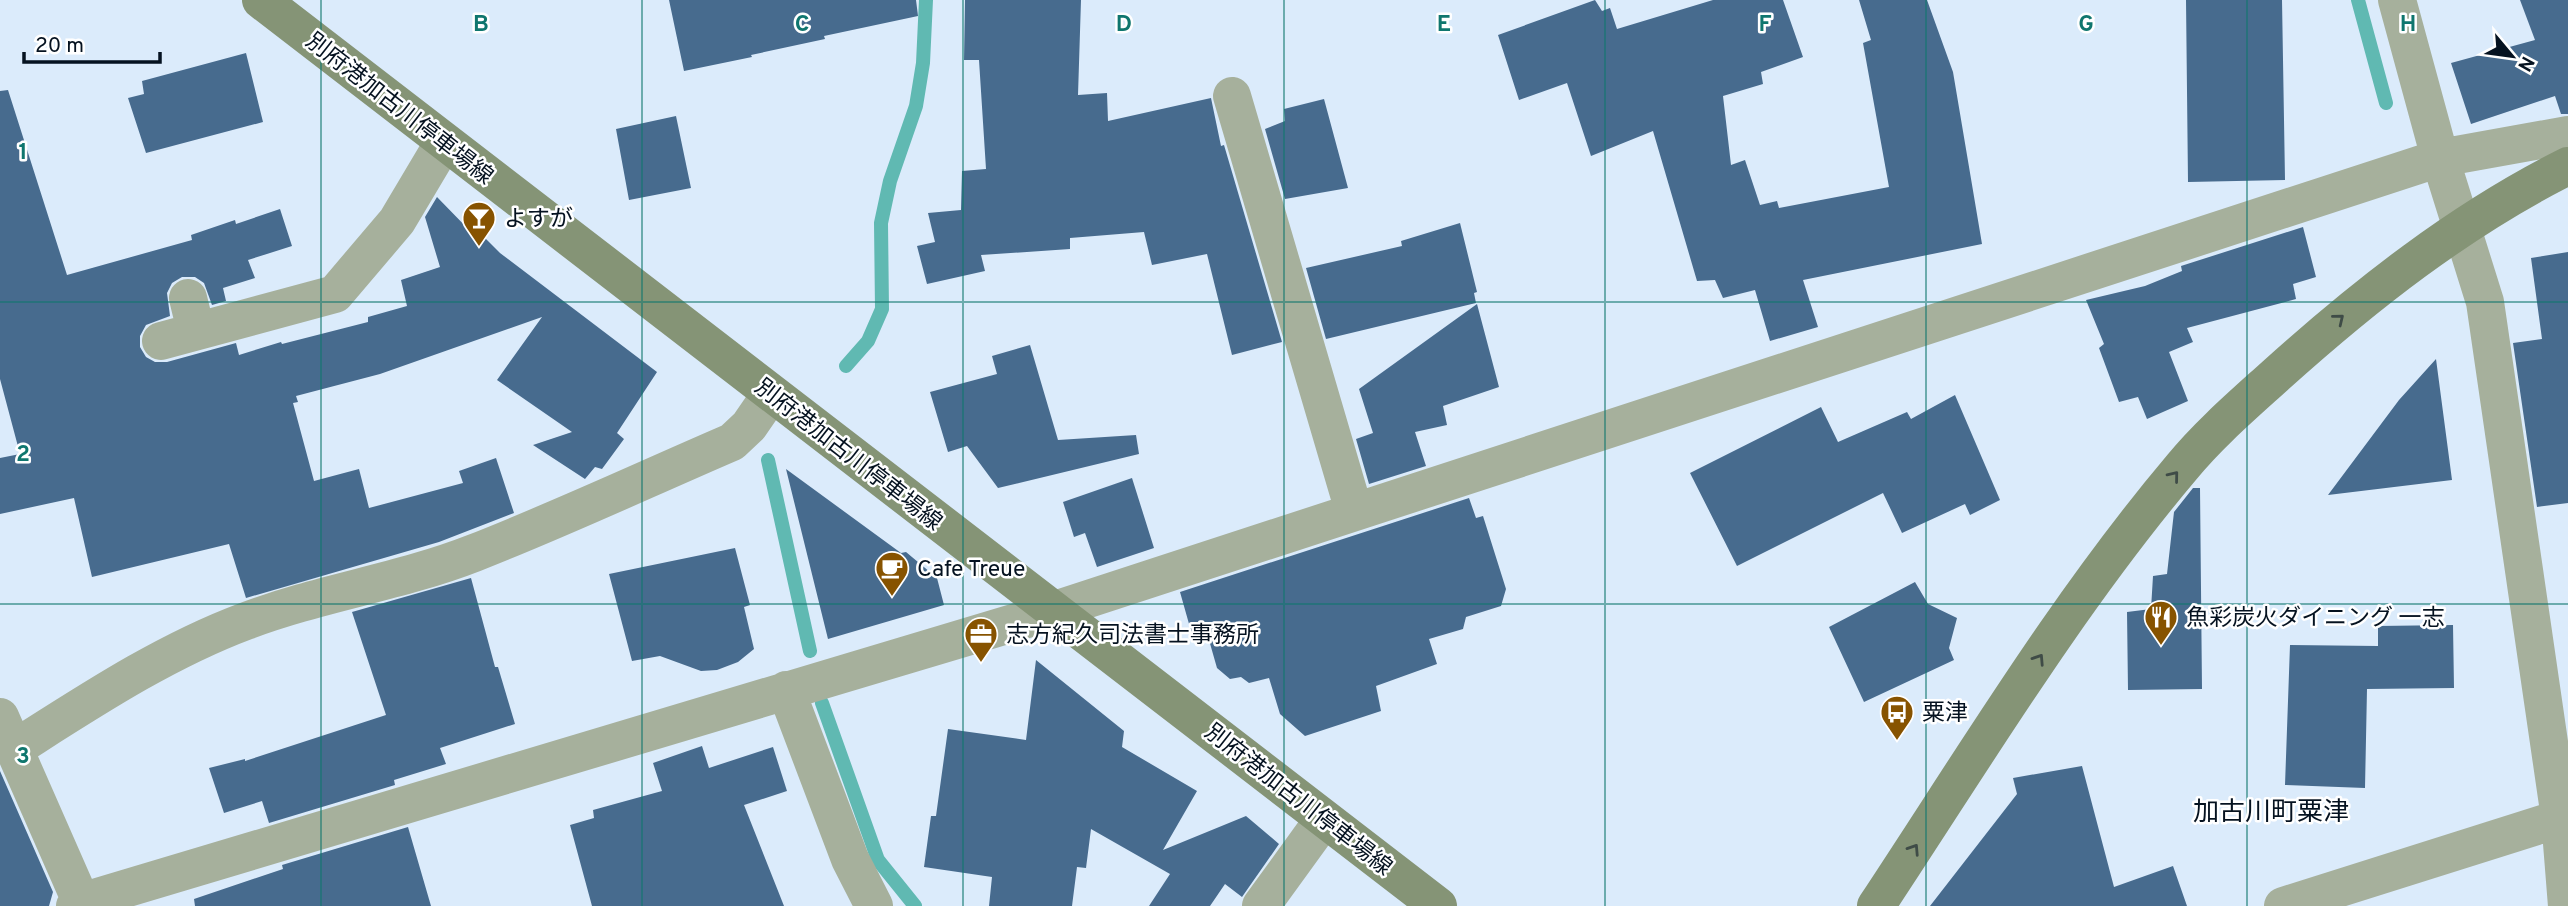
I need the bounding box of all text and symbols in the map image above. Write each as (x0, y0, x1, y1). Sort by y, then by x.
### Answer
text: B (473, 11, 489, 40)
text: C (795, 11, 809, 40)
text: D (1116, 11, 1132, 40)
text: E (1437, 11, 1451, 40)
text: F (1758, 11, 1772, 40)
text: G (2078, 11, 2094, 40)
text: H (2400, 11, 2416, 40)
scale bar (24, 21, 161, 65)
north arrow (2477, 21, 2547, 91)
street label: 別府港加古川停車場線 (299, 28, 498, 192)
text: 20 m (35, 33, 84, 60)
text: N (2511, 51, 2539, 75)
text: 1 (18, 139, 28, 168)
bar icon: よすが (460, 199, 498, 248)
place label: よすが (504, 206, 573, 235)
one-way arrow (2331, 315, 2343, 328)
street label: 別府港加古川停車場線 (748, 374, 947, 538)
text: 2 (16, 441, 30, 470)
one-way arrow (2166, 472, 2179, 484)
cafe icon: Cafe Treue (873, 549, 911, 598)
place label: Cafe Treue (917, 556, 1025, 585)
restaurant icon: 魚彩炭火ダイニング 一志 (2142, 598, 2180, 647)
place label: 魚彩炭火ダイニング 一志 (2186, 605, 2444, 634)
office icon: 志方紀久司法書士事務所 (962, 615, 1000, 664)
place label: 志方紀久司法書士事務所 (1006, 622, 1259, 651)
one-way arrow (2031, 654, 2044, 667)
bus stop icon: 粟津 (1878, 693, 1916, 742)
place label: 粟津 (1922, 700, 1968, 729)
street label: 別府港加古川停車場線 (1198, 719, 1397, 883)
text: 3 (16, 743, 30, 772)
district label: 加古川町粟津 (2193, 797, 2349, 830)
one-way arrow (1906, 844, 1918, 857)

